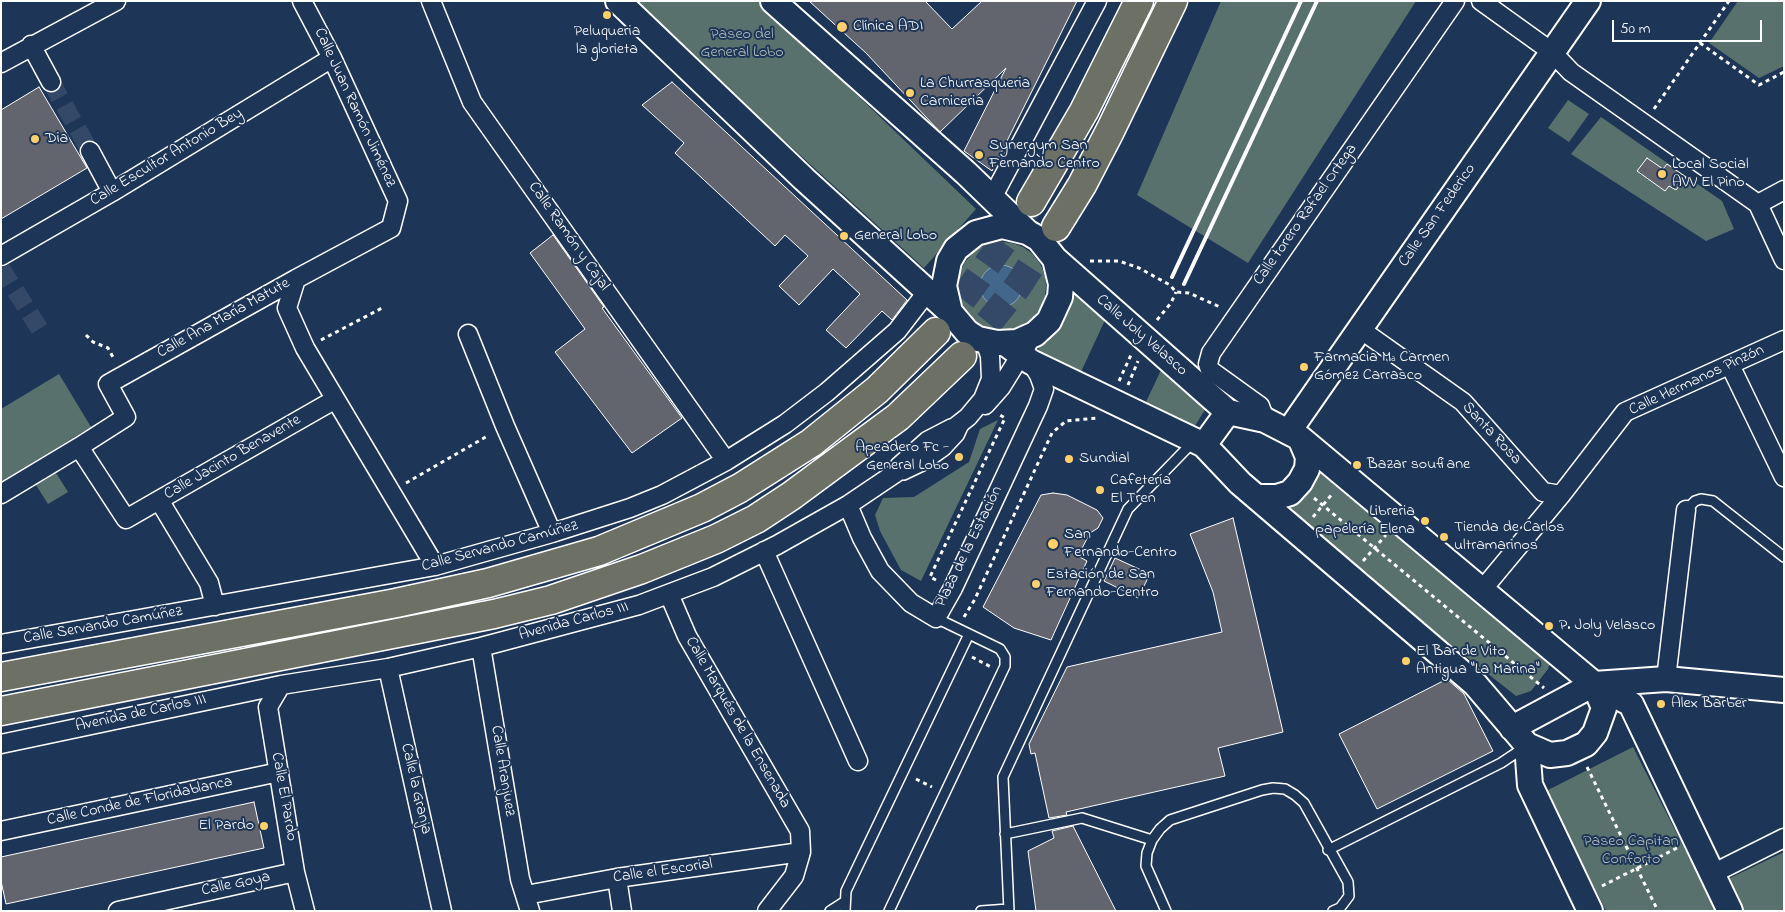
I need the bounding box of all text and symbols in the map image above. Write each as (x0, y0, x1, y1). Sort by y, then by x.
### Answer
marker: Peluqueria la glorieta (601, 9, 613, 21)
scale bar (1615, 10, 1765, 42)
place label: Clínica ADI (853, 17, 923, 37)
text: 50 m (1620, 18, 1650, 40)
marker: Clínica ADI (835, 20, 849, 34)
place label: Peluqueria la glorieta (574, 22, 640, 60)
street label: Calle Juan Ramón Jiménez (309, 25, 399, 191)
park label: Paseo del General Lobo (700, 25, 784, 63)
place label: La Churrasqueria Carniceria (920, 74, 1030, 112)
marker: La Churrasqueria Carniceria (904, 87, 916, 99)
street label: Calle Escultor Antonio Bey (87, 105, 247, 211)
place label: Dia (45, 129, 68, 149)
marker: Dia (29, 133, 41, 145)
place label: Synergym San Fernando Centro (989, 136, 1100, 174)
street label: Calle torero Rafael Ortega (1250, 141, 1362, 289)
marker: Synergym San Fernando Centro (973, 149, 985, 161)
place label: Local Social AVV El Pino (1672, 155, 1749, 193)
street label: Calle San Federico (1395, 161, 1481, 271)
marker: Local Social AVV El Pino (1656, 168, 1668, 180)
street label: Calle Ramón y Cajal (523, 179, 613, 295)
place label: General Lobo (854, 226, 937, 246)
marker: General Lobo (838, 230, 850, 242)
street label: Calle Ana María Matute (154, 275, 294, 363)
street label: Calle Joly Velasco (1091, 291, 1191, 381)
street label: Calle Hermanos Pinzón (1626, 341, 1768, 421)
place label: Farmacia Mª Carmen Gómez Carrasco (1314, 348, 1449, 386)
marker: Farmacia Mª Carmen Gómez Carrasco (1298, 361, 1310, 373)
street label: Santa Rosa (1457, 399, 1525, 469)
street label: Calle Jacinto Benavente (161, 411, 305, 505)
place label: Apeadero Fc - General Lobo (855, 438, 949, 476)
place label: Sundial (1079, 449, 1129, 469)
marker: Apeadero Fc - General Lobo (953, 451, 965, 463)
marker: Sundial (1063, 453, 1075, 465)
place label: Bazar soufiane (1367, 455, 1470, 475)
marker: Bazar soufiane (1351, 459, 1363, 471)
place label: Cafetería El Tren (1110, 471, 1171, 509)
street label: Plaza de la Estación (932, 483, 1008, 611)
marker: Cafetería El Tren (1094, 484, 1106, 496)
place label: Libreria papelería Elena (1315, 502, 1415, 540)
marker: Libreria papelería Elena (1419, 515, 1431, 527)
street label: Calle Servando Camúñez (420, 517, 580, 577)
place label: Tienda de Carlos ultramarinos (1454, 518, 1564, 556)
place label: San Fernando-Centro (1064, 525, 1177, 563)
marker: Tienda de Carlos ultramarinos (1438, 531, 1450, 543)
marker: San Fernando-Centro (1046, 537, 1060, 551)
place label: Estación de San Fernando-Centro (1046, 565, 1159, 603)
marker: Estación de San Fernando-Centro (1030, 578, 1042, 590)
street label: Avenida Carlos III (517, 598, 631, 646)
street label: Calle Servando Camúñez (22, 603, 184, 649)
place label: P. Joly Velasco (1559, 616, 1655, 636)
marker: P. Joly Velasco (1543, 620, 1555, 632)
street label: Calle Marqués de la Ensenada (680, 634, 794, 812)
place label: El Bar de Vito Antigua "La Marina" (1416, 642, 1540, 680)
marker: El Bar de Vito Antigua "La Marina" (1400, 655, 1412, 667)
street label: Avenida de Carlos III (74, 691, 208, 737)
place label: Alex Barber (1671, 694, 1747, 714)
marker: Alex Barber (1655, 698, 1667, 710)
street label: Calle Aranjuez (485, 724, 519, 818)
street label: Calle la Granja (395, 742, 435, 836)
street label: Calle El Pardo (266, 751, 300, 843)
street label: Calle Conde de Floridablanca (46, 773, 234, 831)
place label: El Pardo (198, 816, 254, 836)
marker: El Pardo (258, 820, 270, 832)
park label: Paseo Capitan Conforto (1583, 832, 1679, 870)
street label: Calle el Escorial (612, 856, 714, 888)
street label: Calle Goya (200, 868, 272, 902)

